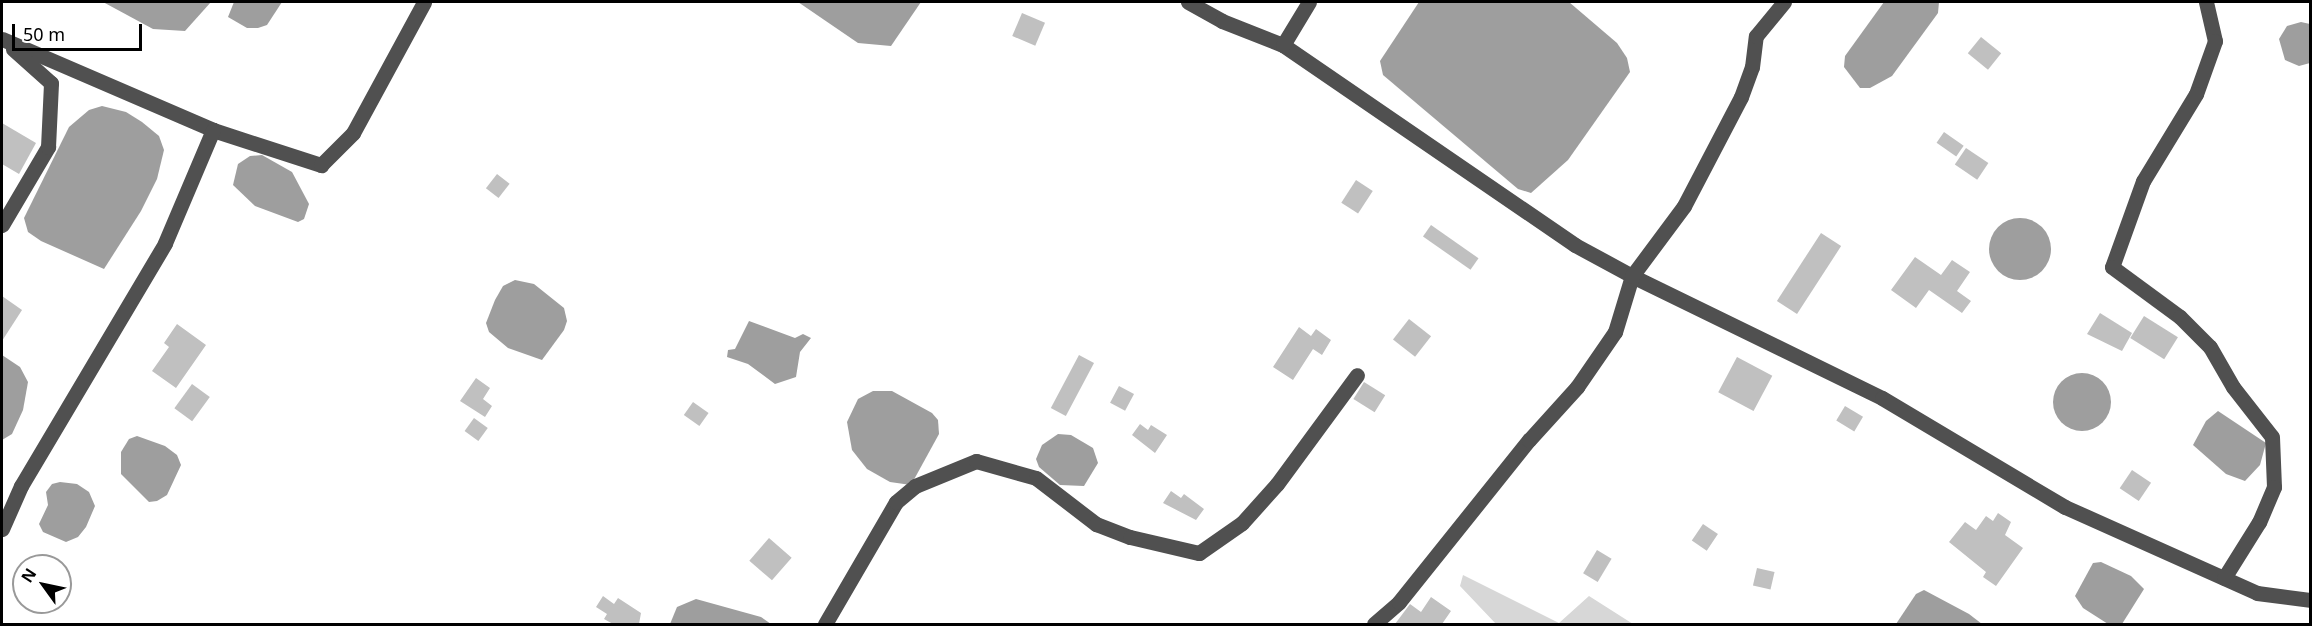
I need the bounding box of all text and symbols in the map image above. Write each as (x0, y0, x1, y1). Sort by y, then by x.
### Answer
scale bar (15, 12, 146, 50)
text: 50 m (23, 22, 65, 46)
north arrow (12, 554, 72, 614)
text: N (16, 564, 41, 587)

